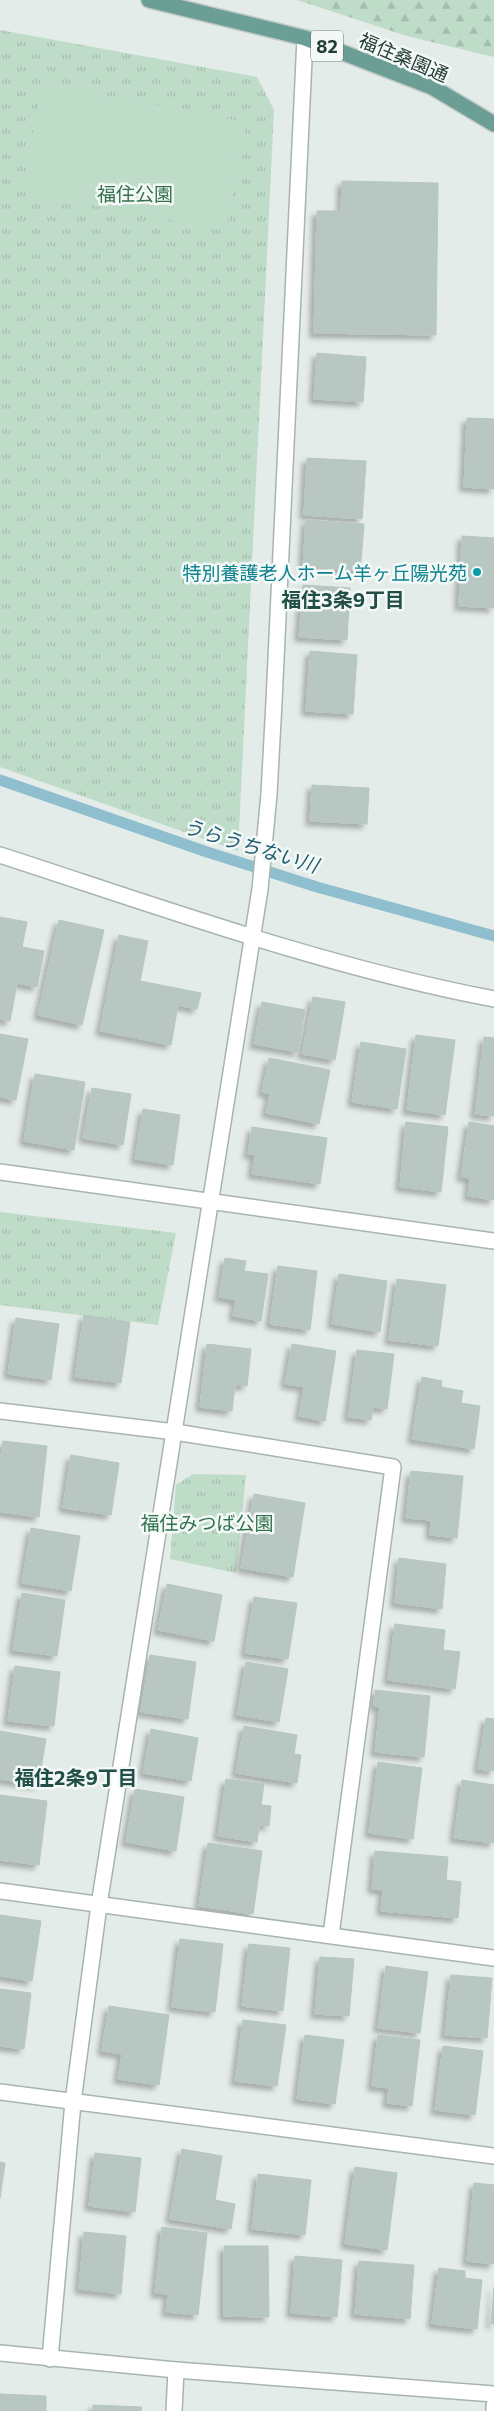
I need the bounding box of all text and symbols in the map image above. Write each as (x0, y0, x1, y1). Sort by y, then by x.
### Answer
street label: 福住桑園通 (356, 28, 452, 86)
road number: 82 (311, 30, 343, 61)
park label: 福住公園 (97, 182, 173, 205)
place label: 特別養護老人ホーム羊ヶ丘陽光苑 (183, 561, 467, 584)
marker: 特別養護老人ホーム羊ヶ丘陽光苑 (471, 566, 483, 578)
district label: 福住3条9丁目 (281, 587, 405, 611)
water label: うらうちない川 (181, 813, 323, 878)
park label: 福住みつば公園 (140, 1511, 274, 1534)
district label: 福住2条9丁目 (14, 1765, 138, 1789)

